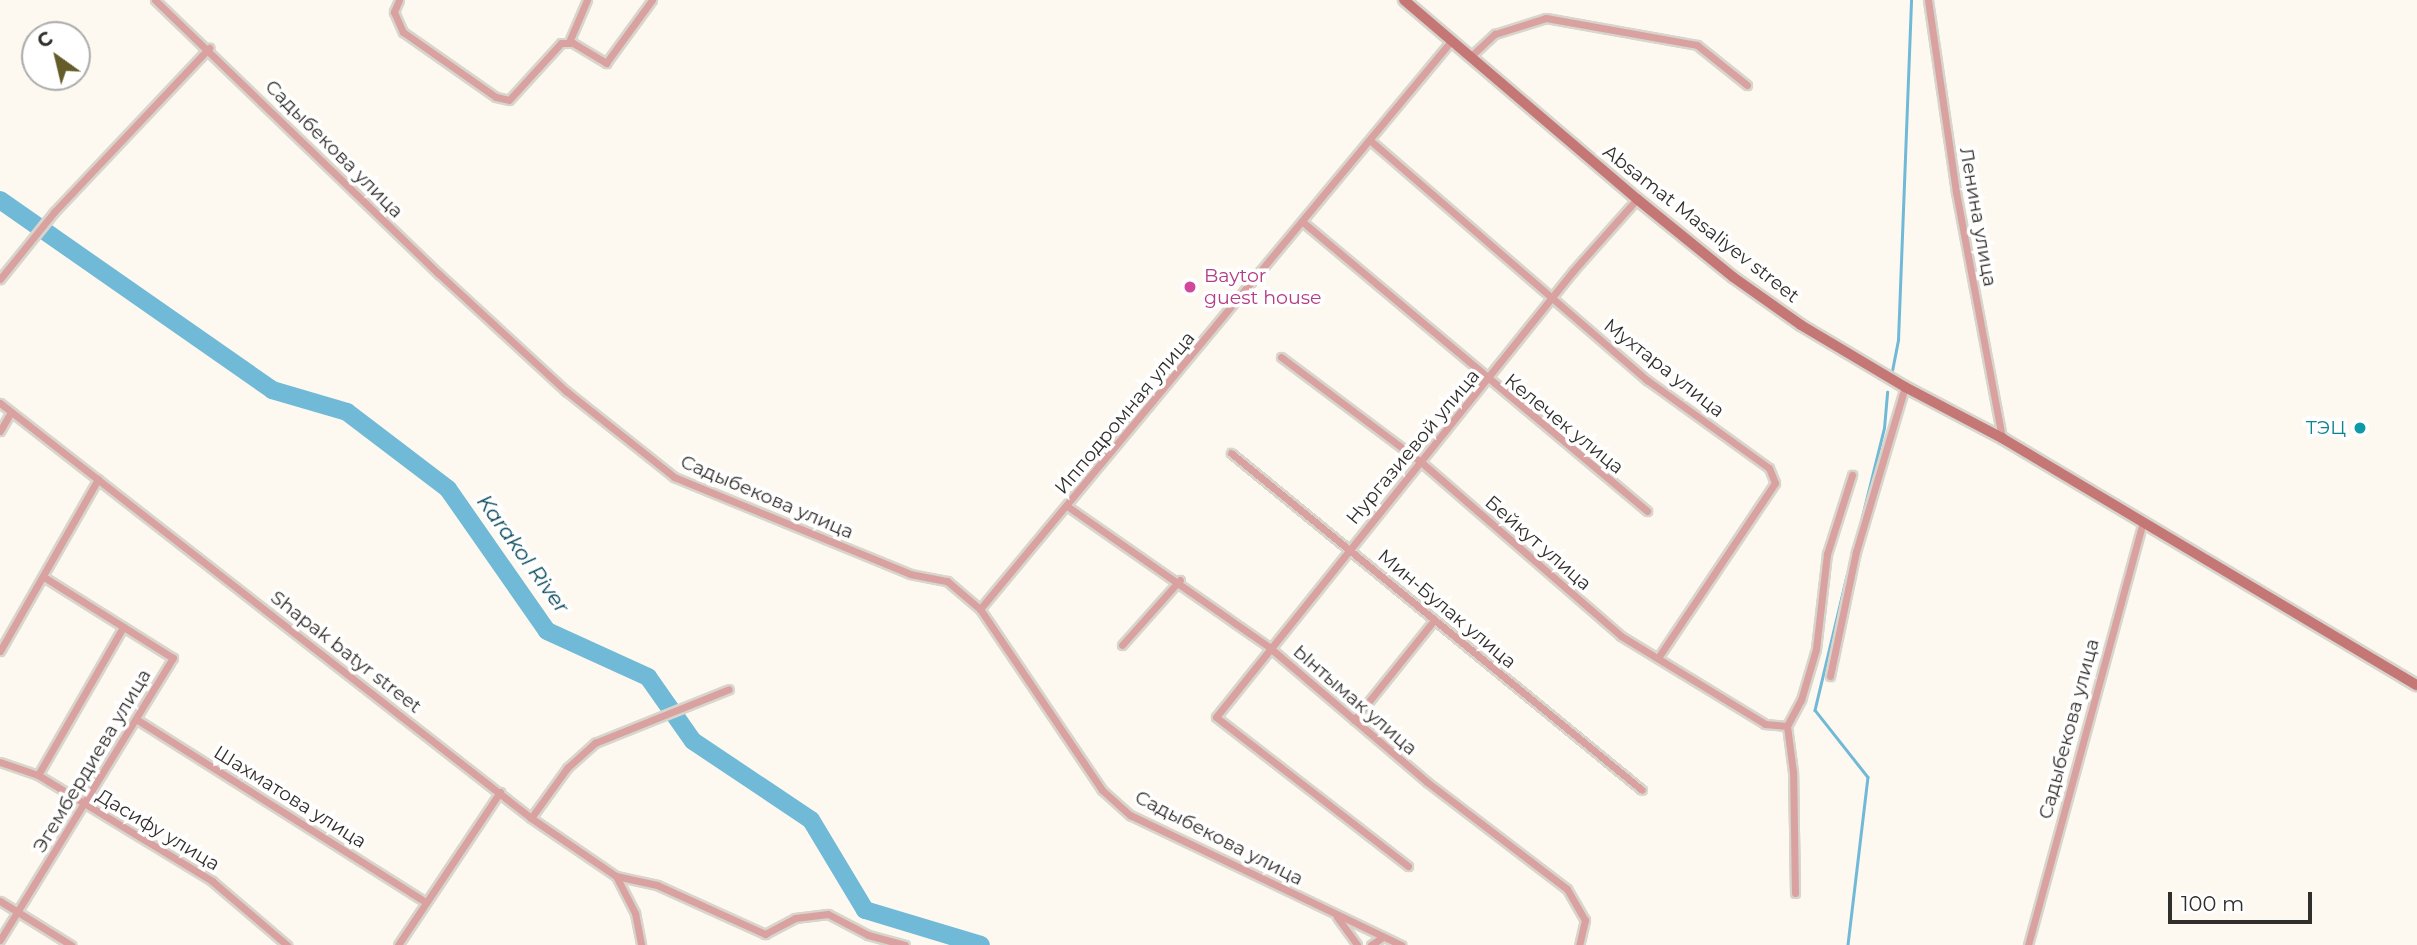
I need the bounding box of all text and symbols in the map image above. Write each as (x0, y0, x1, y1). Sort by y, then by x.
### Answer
north arrow (21, 21, 91, 91)
text: С (33, 26, 57, 53)
street label: Садыбекова улица (260, 75, 408, 223)
street label: Absamat Masaliyev street (1598, 140, 1804, 308)
street label: Ленина улица (1955, 146, 2001, 288)
place label: Baytor guest house (1204, 265, 1321, 309)
marker: Baytor guest house (1182, 279, 1198, 295)
street label: Мухтара улица (1599, 314, 1729, 422)
street label: Ипподромная улица (1050, 327, 1200, 499)
street label: Нургазиевой улица (1341, 365, 1485, 529)
street label: Келечек улица (1500, 369, 1628, 479)
place label: ТЭЦ (2306, 417, 2346, 439)
marker: ТЭЦ (2352, 420, 2368, 436)
street label: Садыбекова улица (677, 450, 857, 544)
water label: Karakol River (472, 490, 574, 618)
street label: Бейкут улица (1480, 491, 1596, 595)
street label: Мин-Булак улица (1373, 544, 1521, 674)
street label: Shapak batyr street (266, 586, 426, 718)
street label: Садыбекова улица (2034, 636, 2104, 822)
street label: Ынтымак улица (1288, 640, 1422, 760)
street label: Эгембердиева улица (28, 665, 156, 857)
street label: Шахматова улица (210, 741, 370, 853)
street label: Дасифу улица (92, 784, 224, 876)
street label: Садыбекова улица (1131, 786, 1307, 890)
scale bar (2172, 878, 2316, 922)
text: 100 m (2181, 891, 2244, 916)

